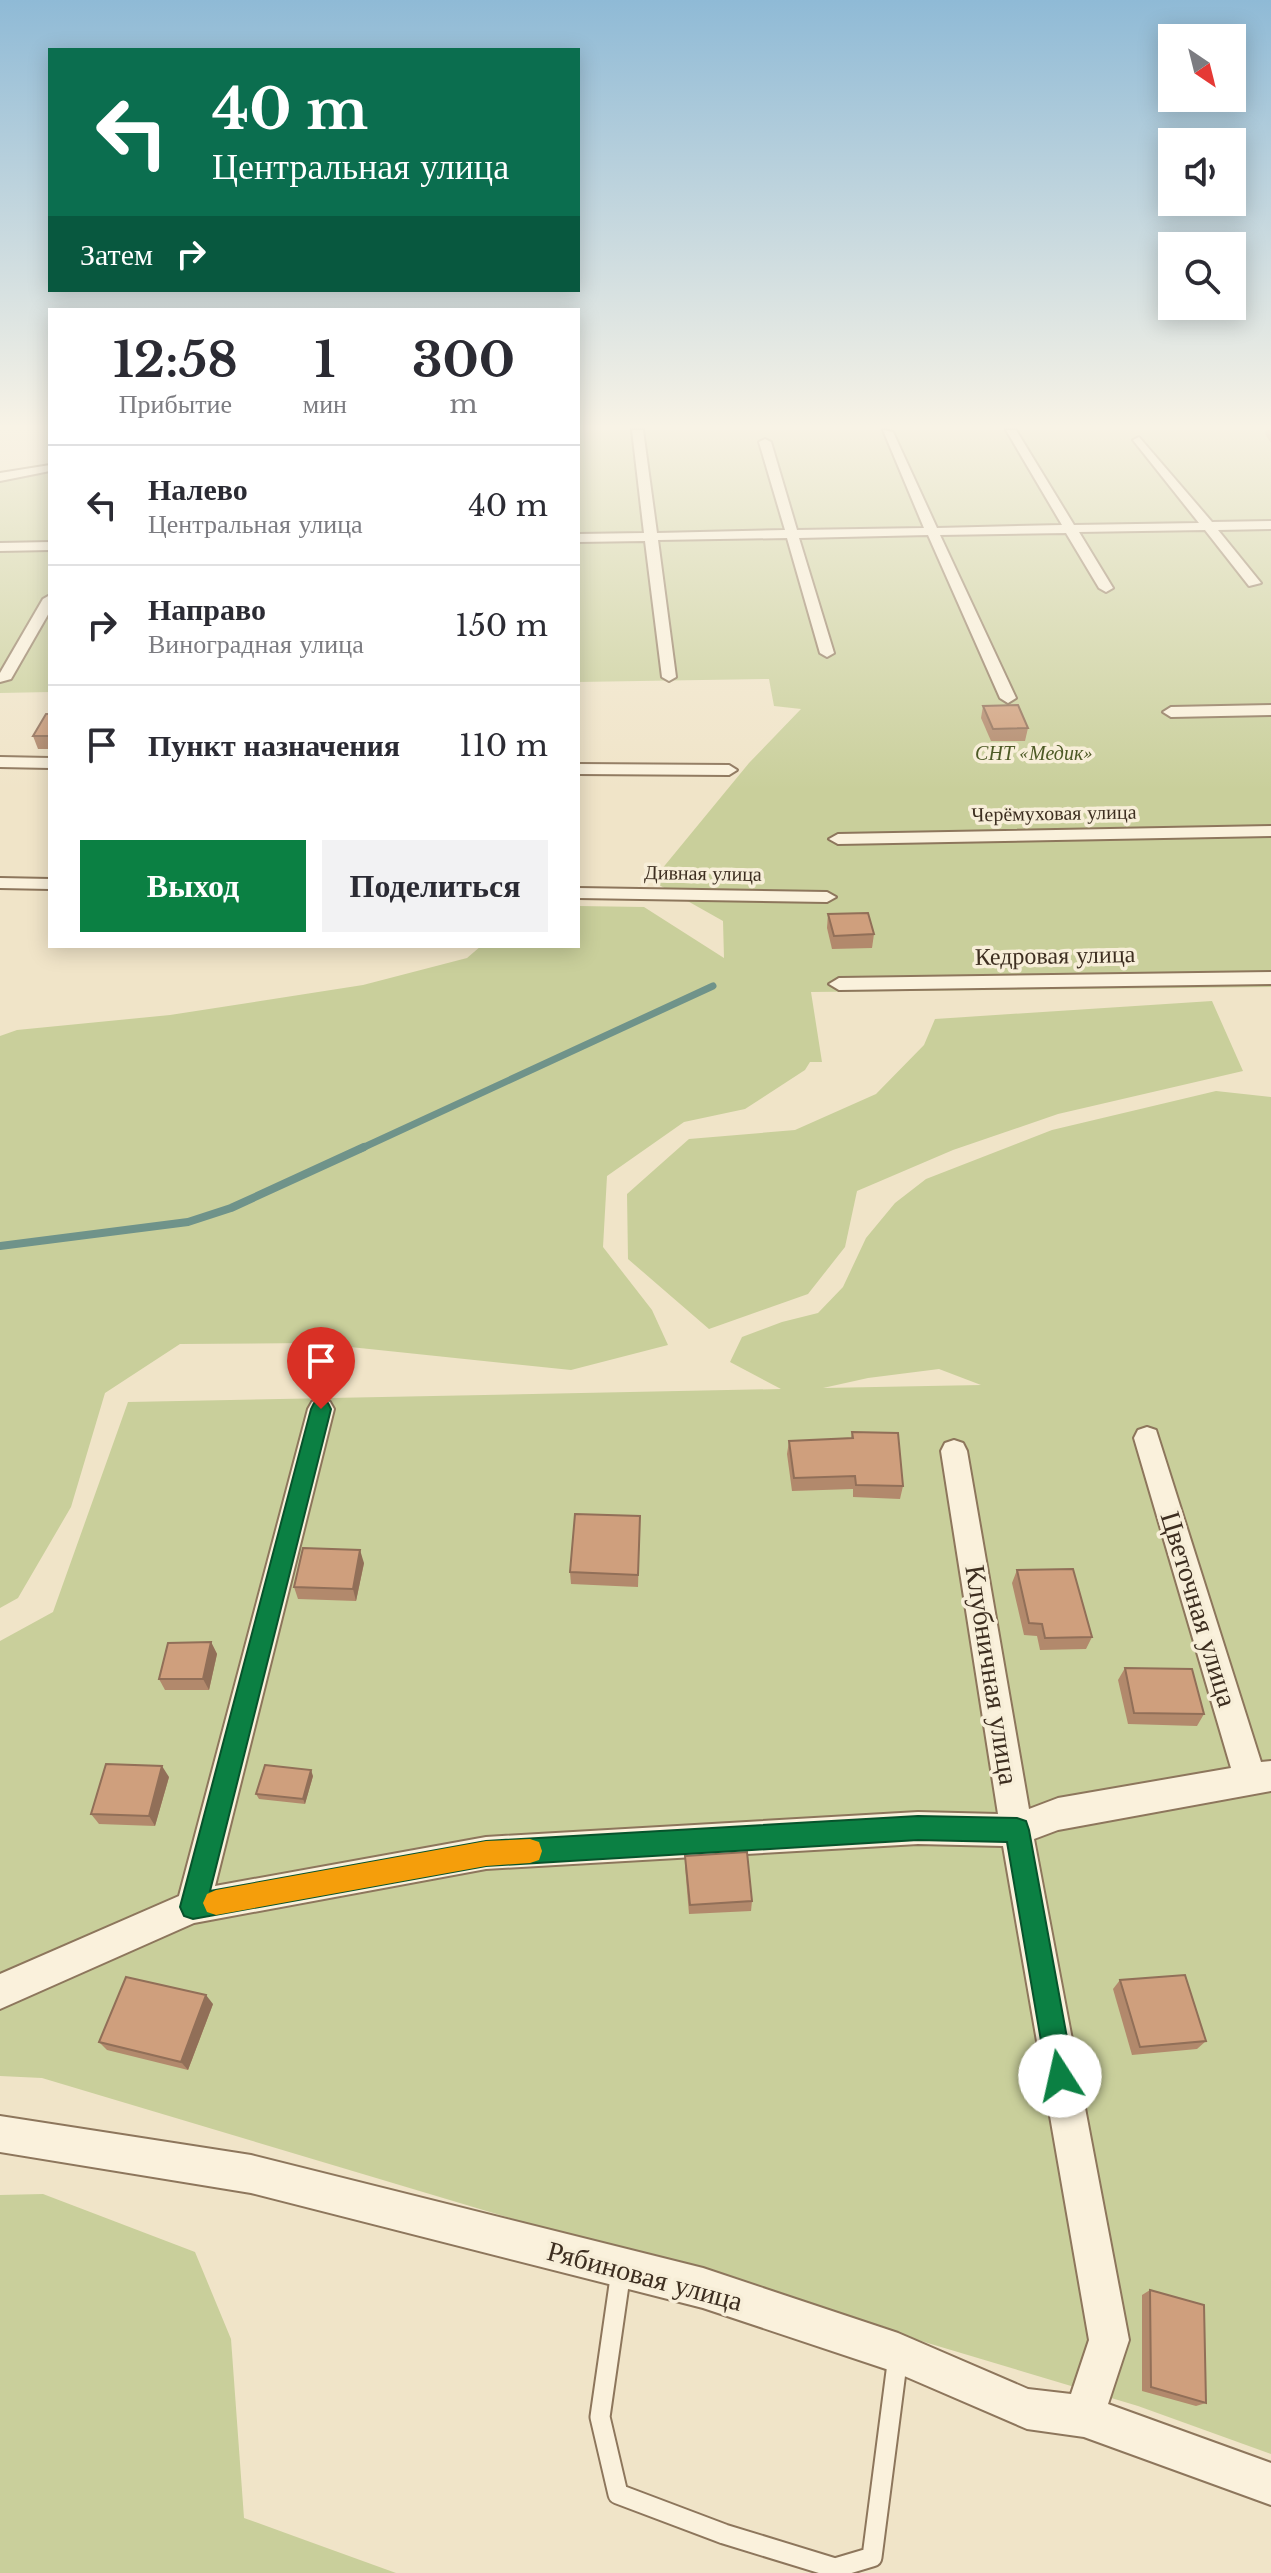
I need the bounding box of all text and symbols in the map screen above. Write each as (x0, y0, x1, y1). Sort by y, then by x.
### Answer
north arrow (1158, 24, 1246, 112)
map controls (1158, 24, 1246, 320)
text: 40 m (212, 75, 368, 144)
icon: left (80, 80, 184, 184)
button: sound (1158, 128, 1246, 216)
text: Центральная улица (212, 144, 509, 189)
icon: right (169, 232, 213, 276)
button: search (1158, 232, 1246, 320)
text: Затем (80, 236, 153, 273)
text: 12:58 (113, 330, 238, 390)
text: 1 (314, 330, 335, 390)
text: 300 (412, 330, 515, 390)
text: Прибытие (119, 388, 232, 420)
text: мин (303, 388, 347, 420)
text: m (450, 388, 477, 420)
text: Налево (148, 471, 248, 508)
icon: left (80, 483, 124, 527)
text: 40 m (468, 487, 548, 524)
text: Центральная улица (148, 508, 363, 540)
text: Направо (148, 591, 266, 628)
icon: right (80, 603, 124, 647)
text: 150 m (455, 607, 548, 644)
text: Виноградная улица (148, 628, 364, 660)
icon: arrive (80, 723, 124, 767)
text: Пункт назначения (148, 727, 400, 764)
text: 110 m (459, 727, 548, 764)
park label: СНТ «Медик» (975, 741, 1093, 765)
street label: Черёмуховая улица (971, 800, 1137, 826)
button: Выход (80, 840, 306, 932)
button: Поделиться (322, 840, 548, 932)
street label: Дивная улица (644, 860, 762, 886)
street label: Кедровая улица (975, 939, 1136, 971)
pin (287, 1327, 355, 1409)
icon: arrive (299, 1339, 343, 1383)
street label: Цветочная улица (1153, 1507, 1245, 1711)
street label: Клубничная улица (957, 1563, 1027, 1788)
position arrow (1018, 2034, 1102, 2118)
street label: Рябиновая улица (543, 2233, 747, 2319)

